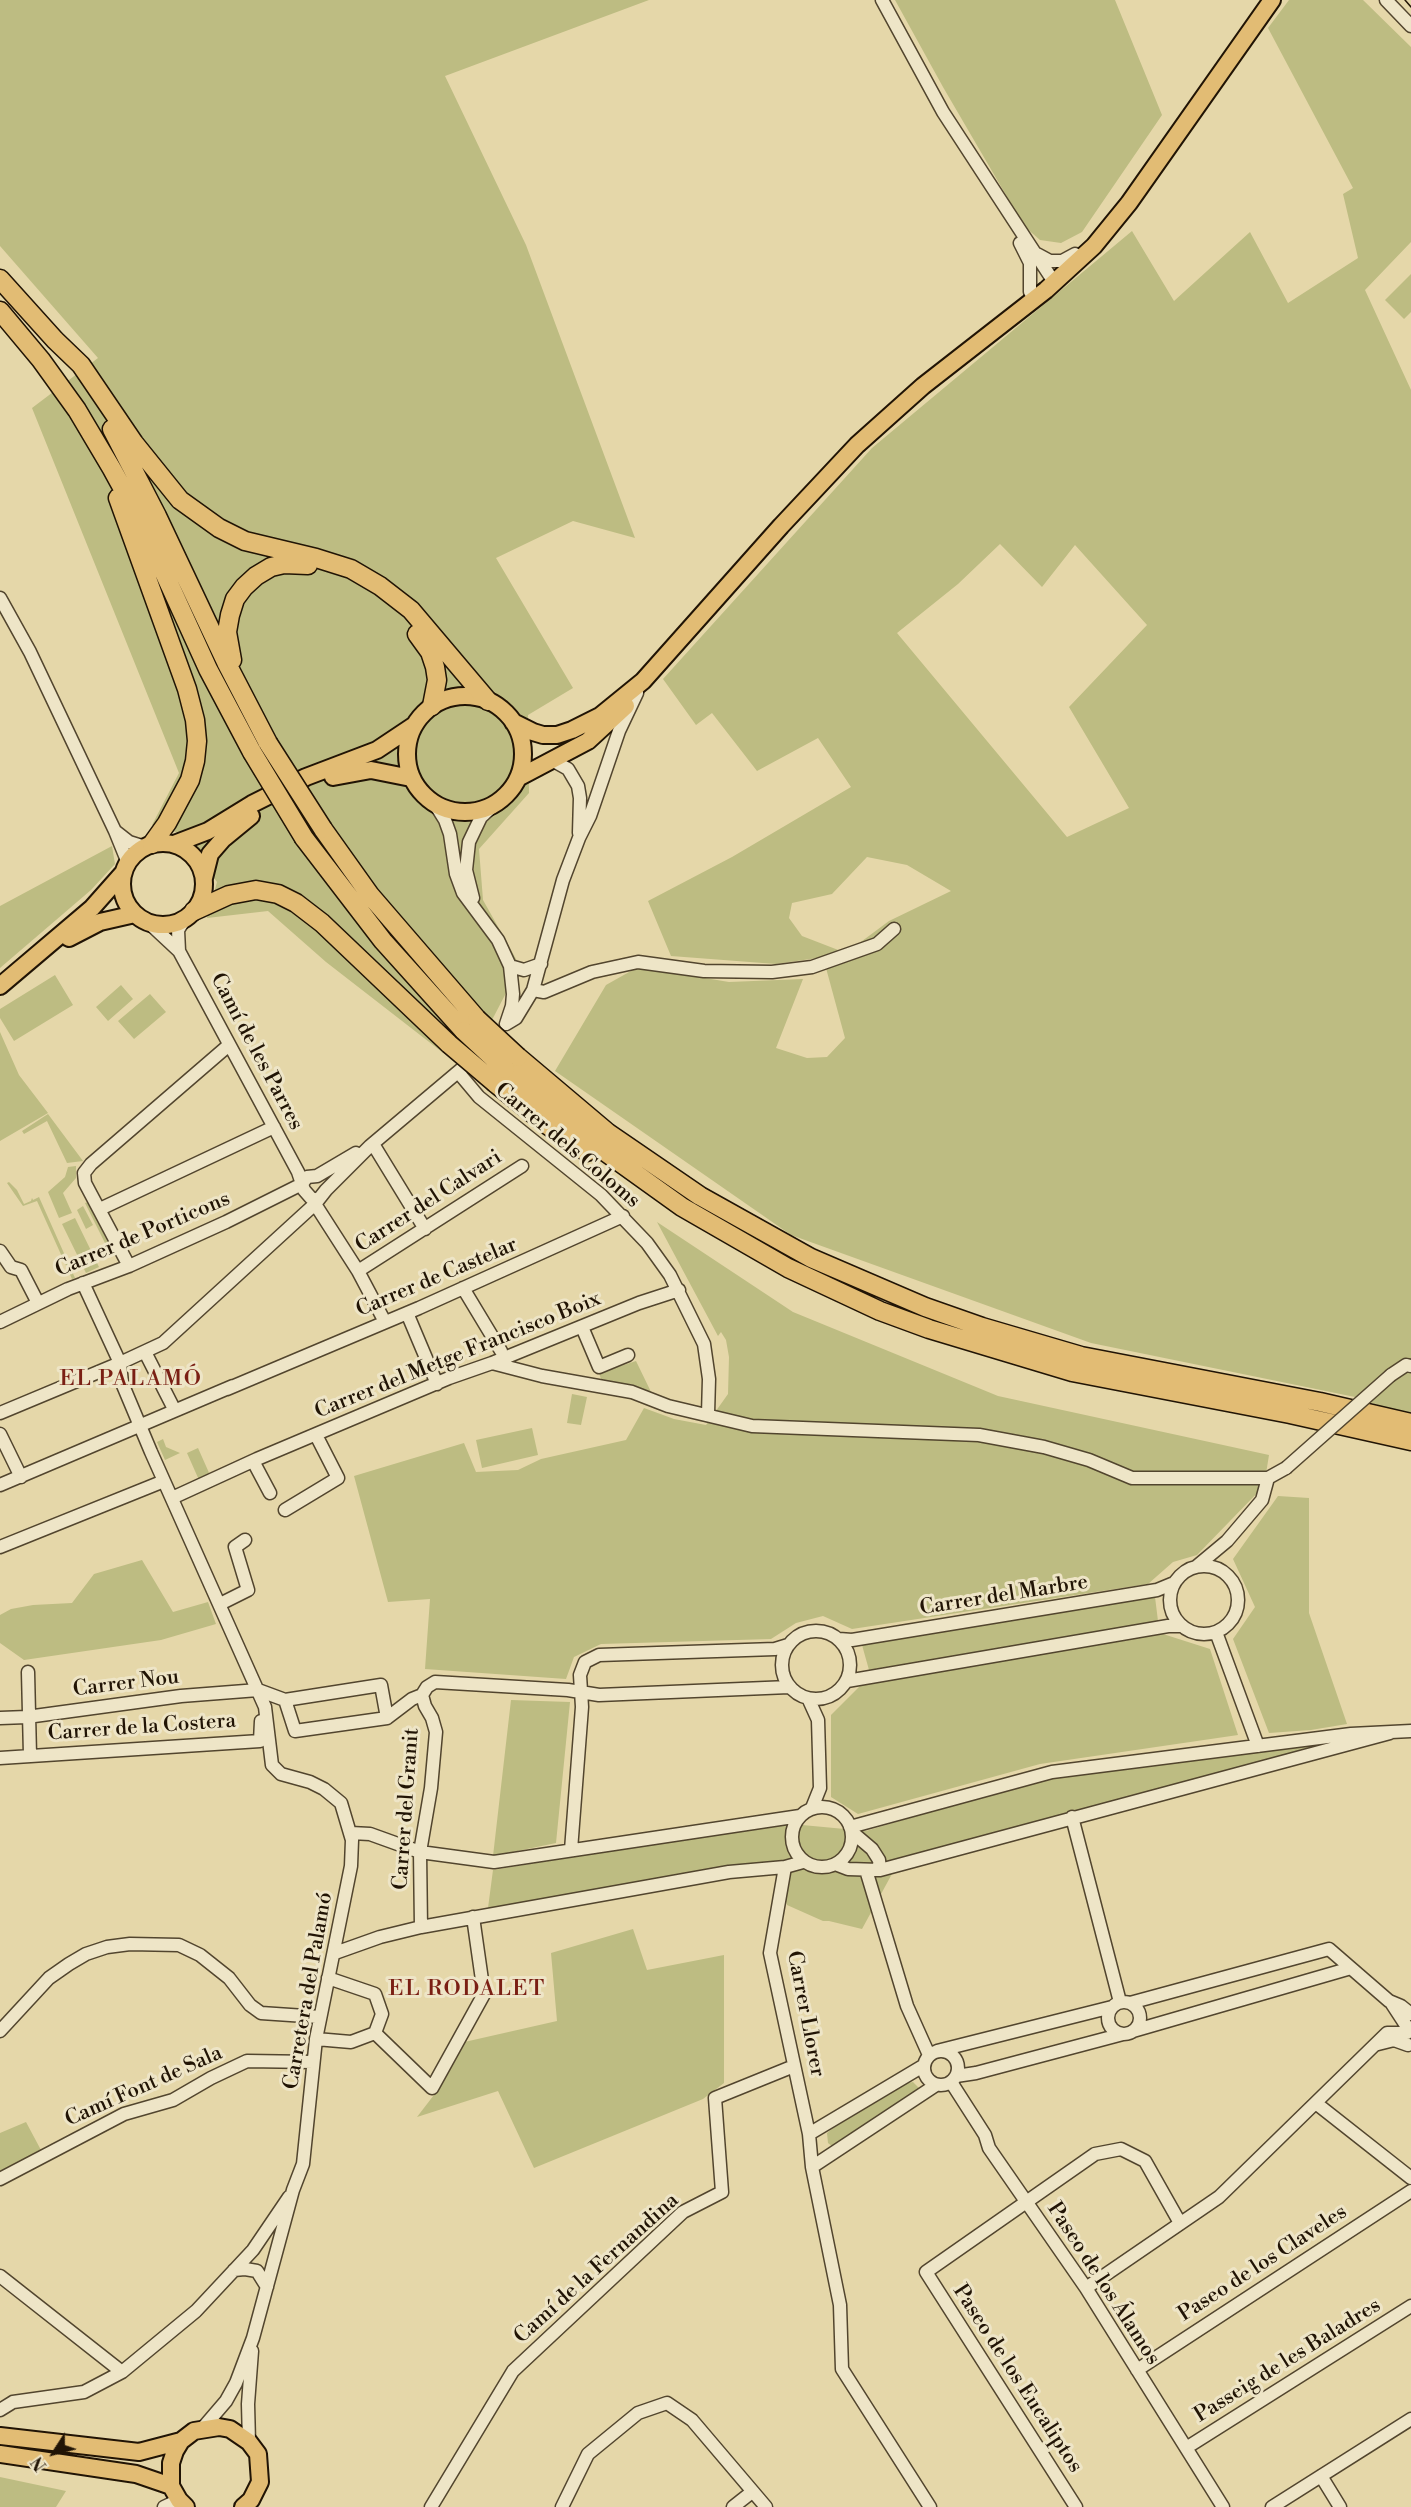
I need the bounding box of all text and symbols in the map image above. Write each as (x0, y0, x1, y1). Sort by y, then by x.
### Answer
street label: Camí de les Parres (204, 969, 308, 1135)
street label: Carrer dels Coloms (489, 1078, 645, 1214)
street label: Carrer del Calvari (351, 1145, 507, 1259)
street label: Carrer de Porticons (52, 1187, 234, 1283)
street label: Carrer de Castelar (353, 1233, 521, 1323)
street label: Carrer del Metge Francisco Boix (311, 1287, 605, 1425)
district label: EL PALAMÓ (59, 1367, 203, 1393)
street label: Carrer del Marbre (918, 1570, 1090, 1622)
street label: Carrer Nou (72, 1665, 180, 1703)
street label: Carrer de la Costera (47, 1709, 237, 1747)
street label: Carrer del Granit (389, 1727, 425, 1891)
street label: Carretera del Palamó (279, 1890, 339, 2092)
street label: Carrer Llorer (780, 1949, 830, 2079)
district label: EL RODALET (388, 1977, 546, 2003)
street label: Camí Font de Sala (61, 2041, 227, 2133)
street label: Camí de la Fernandina (510, 2188, 684, 2350)
street label: Paseo de los Álamos (1041, 2198, 1165, 2370)
street label: Paseo de los Claveles (1174, 2200, 1352, 2328)
street label: Paseo de los Eucaliptos (947, 2280, 1087, 2478)
street label: Passeig de les Baladres (1190, 2293, 1386, 2429)
north arrow (24, 2423, 84, 2483)
text: N (28, 2453, 51, 2475)

